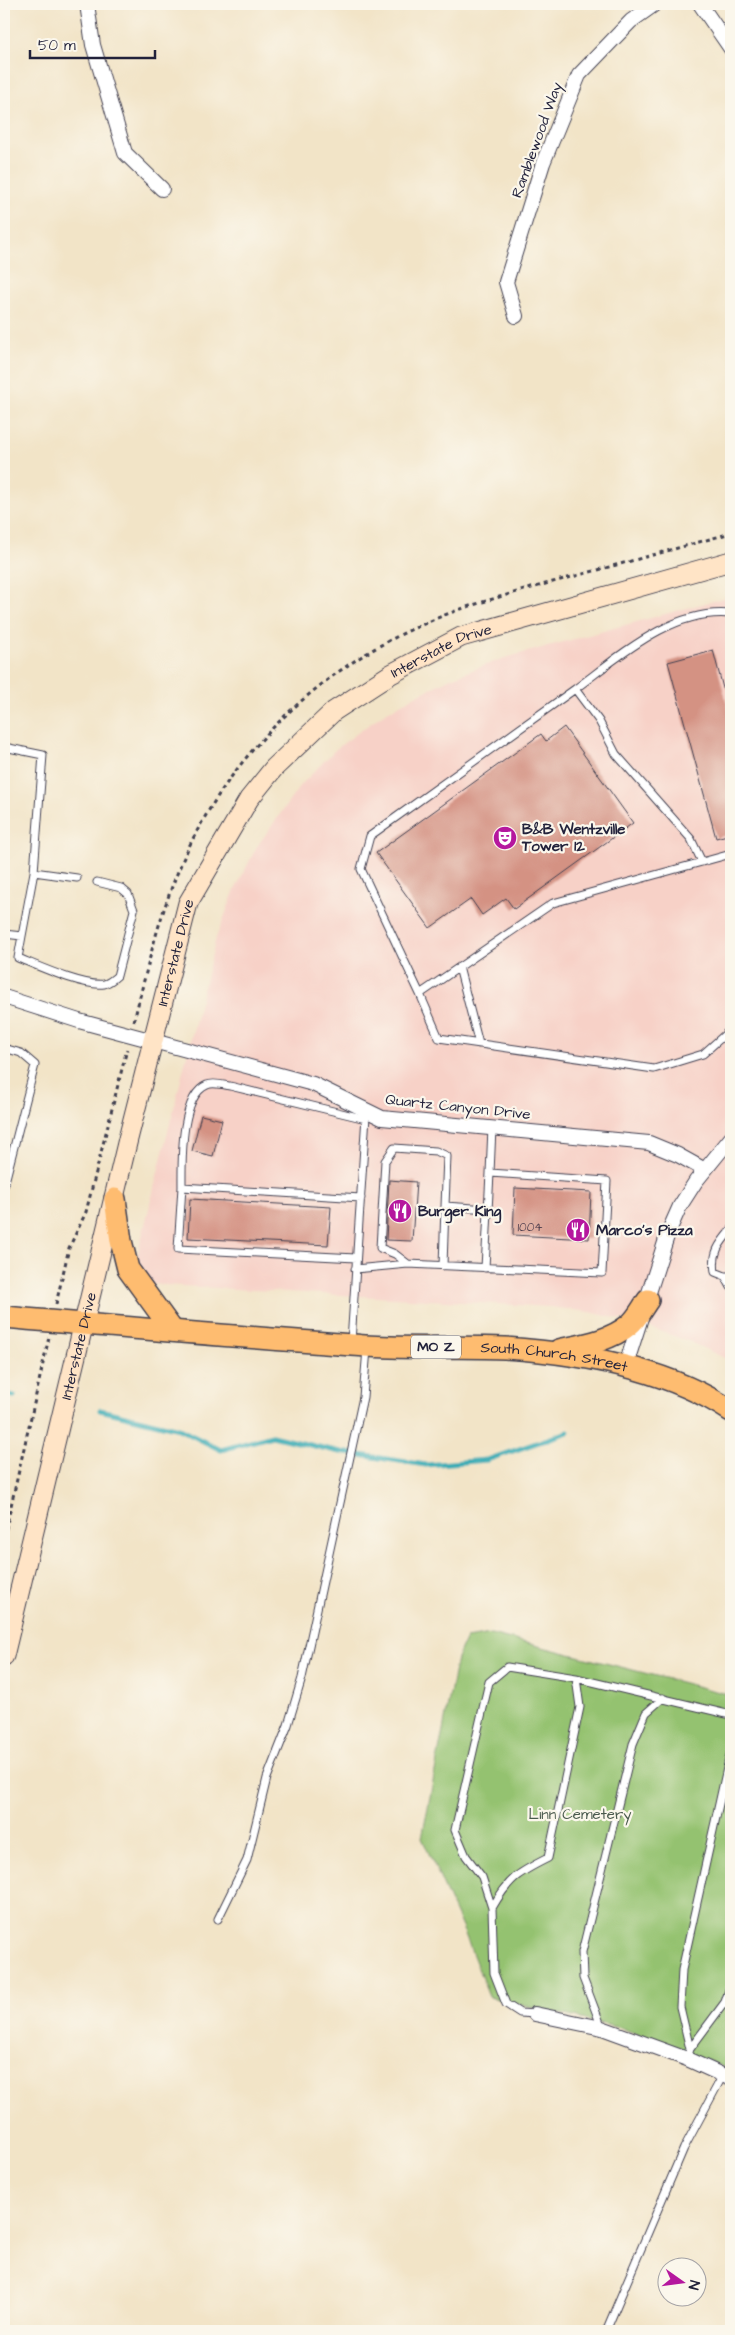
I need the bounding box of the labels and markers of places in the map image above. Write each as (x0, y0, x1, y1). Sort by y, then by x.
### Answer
place label: B&B Wentzville Tower 12 (521, 819, 625, 857)
theatre icon: B&B Wentzville Tower 12 (492, 825, 518, 851)
restaurant icon: Burger King (387, 1198, 413, 1224)
place label: Burger King (418, 1201, 502, 1224)
restaurant icon: Marco's Pizza (565, 1217, 591, 1243)
place label: Marco's Pizza (596, 1220, 693, 1241)

